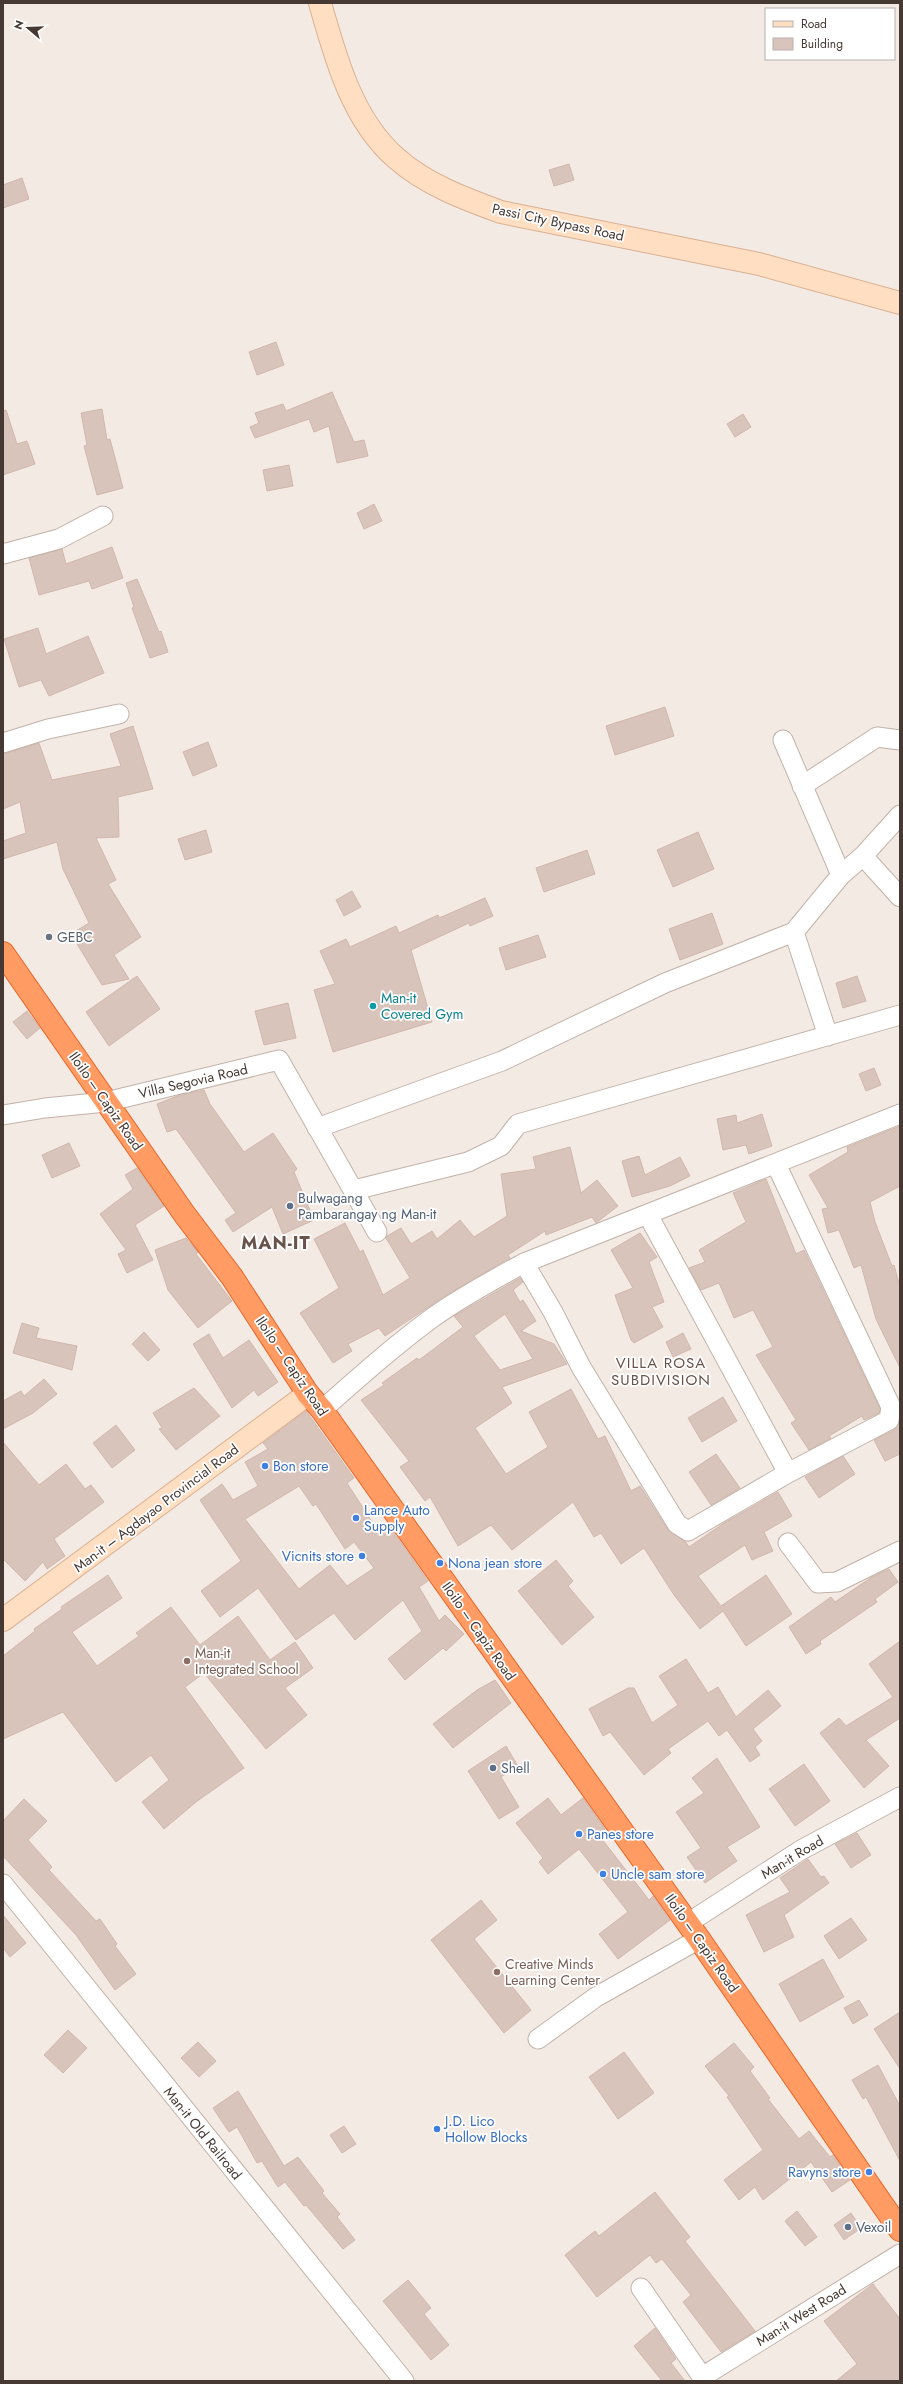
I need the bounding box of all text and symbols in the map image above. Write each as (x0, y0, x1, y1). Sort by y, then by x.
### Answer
north arrow (8, 8, 48, 48)
legend (765, 8, 895, 60)
text: Road (801, 15, 827, 33)
text: N (10, 18, 28, 31)
text: Building (801, 35, 843, 53)
street label: Passi City Bypass Road (490, 198, 626, 246)
place label: GEBC (57, 927, 93, 947)
marker: GEBC (44, 932, 54, 942)
place label: Man-it Covered Gym (381, 988, 463, 1024)
marker: Man-it Covered Gym (368, 1001, 378, 1011)
street label: Iloilo – Capiz Road (64, 1048, 148, 1154)
street label: Villa Segovia Road (136, 1059, 250, 1103)
place label: Bulwagang Pambarangay ng Man-it (298, 1188, 437, 1224)
marker: Bulwagang Pambarangay ng Man-it (285, 1201, 295, 1211)
district label: MAN-IT (241, 1230, 311, 1256)
street label: Iloilo – Capiz Road (251, 1312, 333, 1420)
district label: VILLA ROSA SUBDIVISION (611, 1352, 711, 1391)
street label: Man-it – Agdayao Provincial Road (69, 1439, 243, 1577)
place label: Bon store (273, 1456, 328, 1476)
marker: Bon store (260, 1461, 270, 1471)
place label: Lance Auto Supply (364, 1500, 430, 1536)
marker: Lance Auto Supply (351, 1513, 361, 1523)
place label: Vicnits store (282, 1546, 354, 1566)
marker: Vicnits store (357, 1551, 367, 1561)
place label: Nona jean store (448, 1553, 542, 1573)
marker: Nona jean store (435, 1558, 445, 1568)
street label: Iloilo – Capiz Road (437, 1578, 521, 1684)
place label: Man-it Integrated School (195, 1643, 299, 1679)
marker: Man-it Integrated School (182, 1656, 192, 1666)
place label: Shell (501, 1758, 530, 1778)
marker: Shell (488, 1763, 498, 1773)
place label: Panes store (587, 1824, 654, 1844)
marker: Panes store (574, 1829, 584, 1839)
street label: Man-it Road (757, 1830, 827, 1884)
place label: Uncle sam store (611, 1864, 704, 1884)
marker: Uncle sam store (598, 1869, 608, 1879)
street label: Iloilo – Capiz Road (660, 1890, 744, 1996)
place label: Creative Minds Learning Center (505, 1954, 600, 1990)
marker: Creative Minds Learning Center (492, 1967, 502, 1977)
street label: Man-it Old Railroad (159, 2082, 247, 2184)
place label: J.D. Lico Hollow Blocks (443, 2111, 528, 2147)
marker: J.D. Lico Hollow Blocks (432, 2124, 442, 2134)
place label: Ravyns store (788, 2162, 861, 2182)
marker: Ravyns store (864, 2167, 874, 2177)
place label: Vexoil (856, 2217, 891, 2237)
marker: Vexoil (843, 2222, 853, 2232)
street label: Man-it West Road (752, 2279, 850, 2351)

